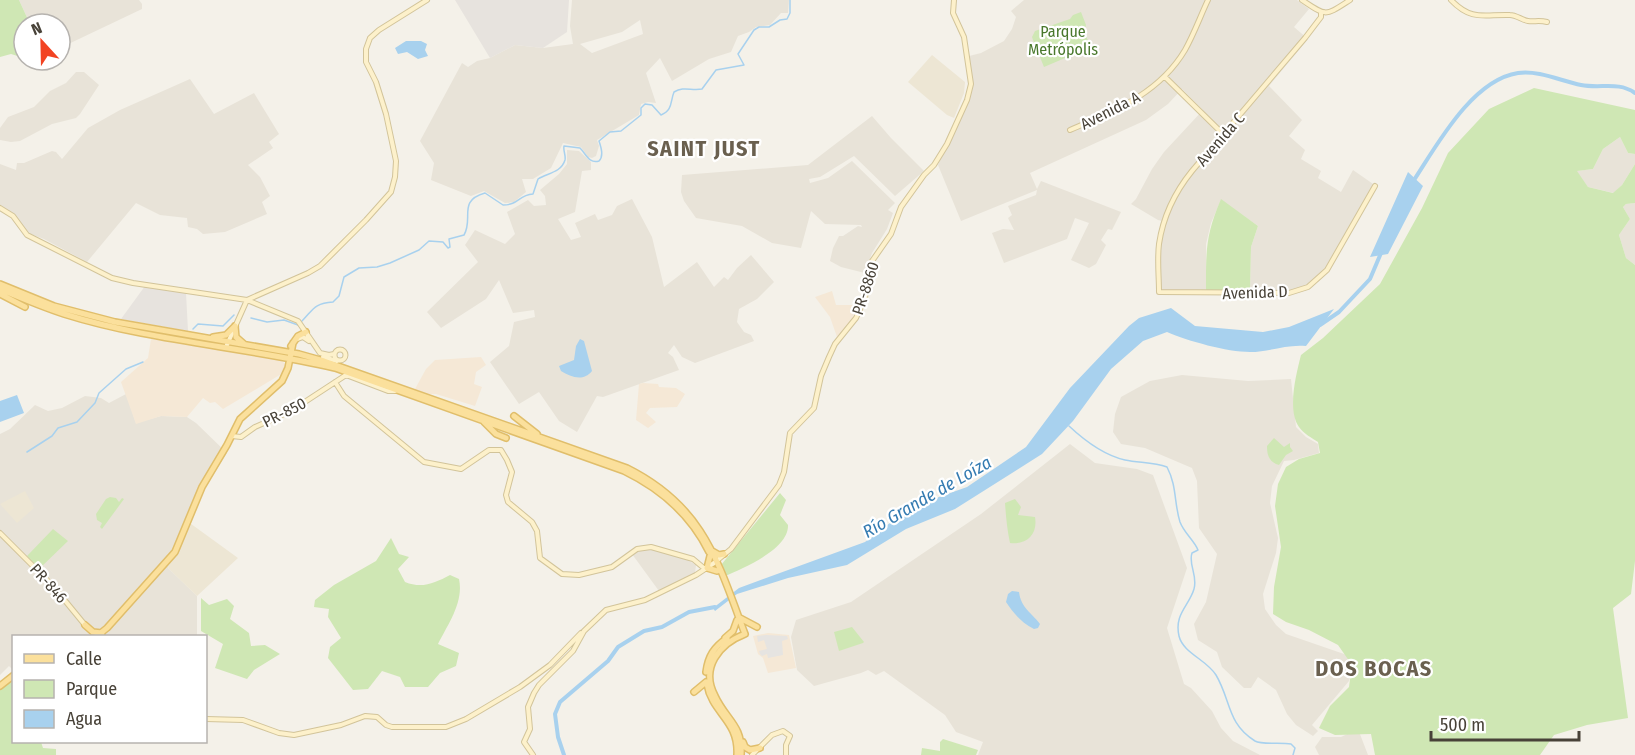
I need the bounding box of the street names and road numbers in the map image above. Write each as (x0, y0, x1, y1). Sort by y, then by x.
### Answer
street label: Avenida A (1077, 87, 1144, 134)
street label: Avenida C (1192, 109, 1249, 170)
street label: PR-8860 (848, 259, 883, 317)
street label: Avenida D (1222, 282, 1288, 303)
street label: PR-850 (259, 393, 309, 431)
street label: PR-846 (26, 560, 71, 607)

